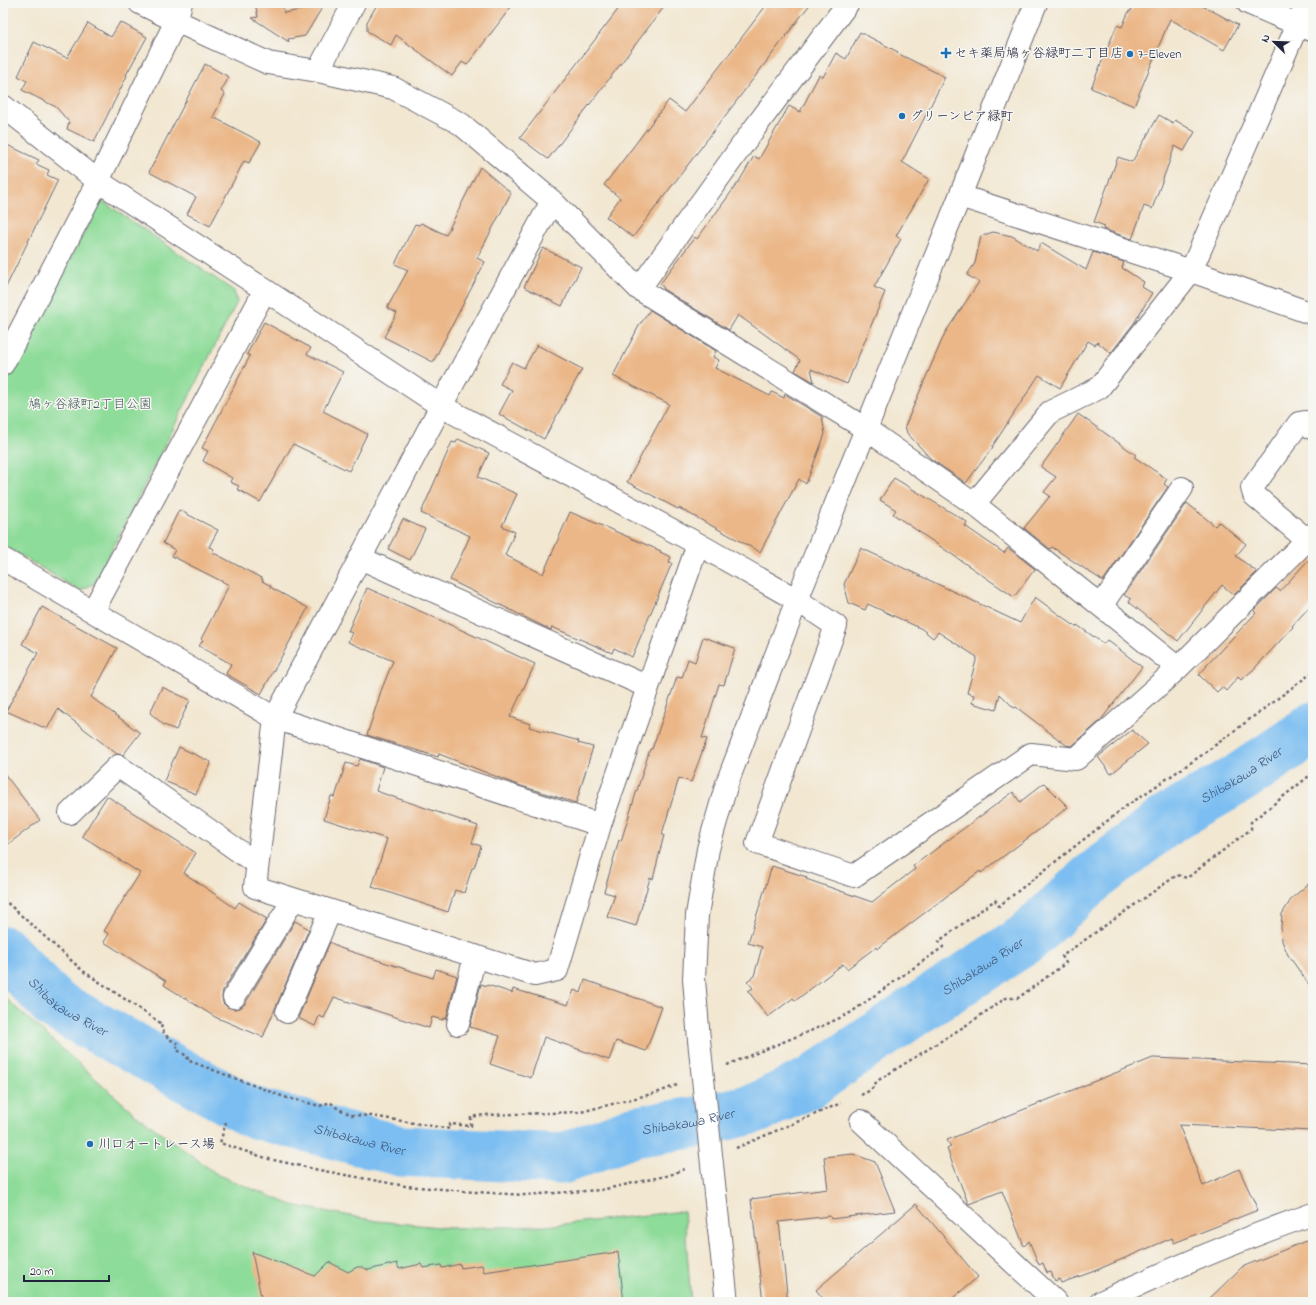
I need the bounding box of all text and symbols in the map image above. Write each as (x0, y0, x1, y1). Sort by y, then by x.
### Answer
north arrow (1254, 22, 1294, 62)
text: N (1257, 32, 1275, 45)
place label: セキ薬局鳩ヶ谷緑町二丁目店 (954, 44, 1123, 63)
place label: 7-Eleven (1138, 45, 1182, 64)
marker: セキ薬局鳩ヶ谷緑町二丁目店 (941, 48, 951, 58)
marker: 7-Eleven (1125, 49, 1135, 59)
place label: グリーンピア緑町 (910, 107, 1013, 126)
marker: グリーンピア緑町 (897, 111, 907, 121)
park label: 鳩ヶ谷緑町2丁目公園 (28, 395, 152, 414)
water label: Shibakawa River (1196, 741, 1288, 809)
water label: Shibakawa River (937, 932, 1029, 1001)
water label: Shibakawa River (23, 972, 112, 1043)
water label: Shibakawa River (640, 1103, 738, 1141)
water label: Shibakawa River (311, 1118, 407, 1162)
place label: 川口オートレース場 (98, 1135, 215, 1154)
marker: 川口オートレース場 (85, 1139, 95, 1149)
scale bar (24, 1257, 109, 1283)
text: 20 m (30, 1263, 53, 1281)

